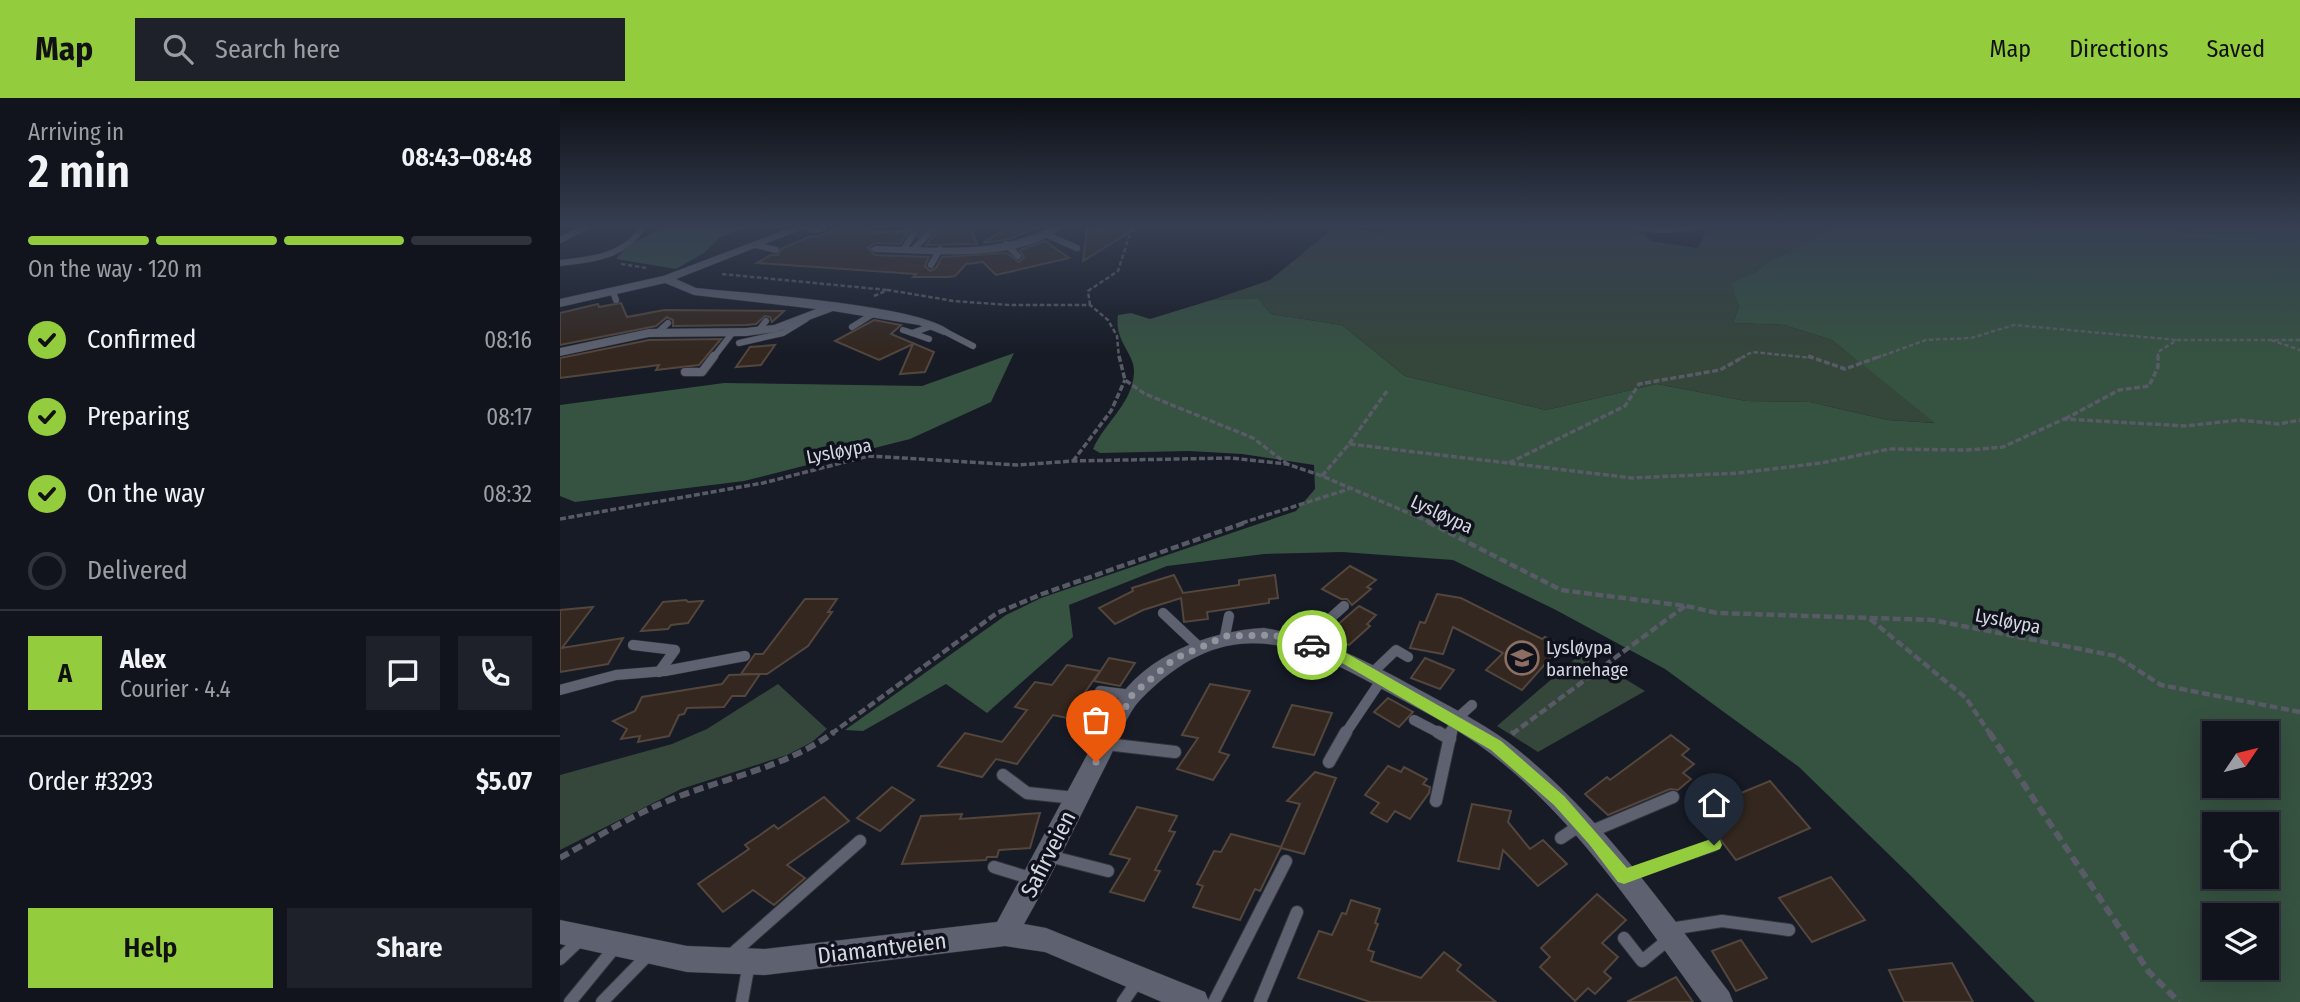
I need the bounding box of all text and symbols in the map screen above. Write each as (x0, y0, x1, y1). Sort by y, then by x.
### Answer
search box (135, 18, 625, 81)
text: Map (35, 29, 93, 69)
icon: search (159, 30, 197, 68)
text: Search here (215, 34, 340, 65)
text: Map (1990, 35, 2031, 63)
text: Directions (2069, 35, 2168, 63)
text: Saved (2206, 35, 2265, 63)
text: Arriving in (28, 118, 124, 146)
text: 08:43–08:48 (401, 142, 532, 173)
text: 2 min (28, 144, 130, 199)
text: On the way · 120 m (28, 255, 202, 283)
icon: check (28, 321, 66, 359)
text: Confirmed (87, 324, 197, 355)
text: 08:16 (484, 326, 532, 354)
icon: check (28, 398, 66, 436)
text: Preparing (87, 401, 189, 432)
text: 08:17 (486, 403, 532, 431)
street label: Lysløypa (804, 433, 874, 469)
icon: check (28, 475, 66, 513)
text: On the way (87, 478, 205, 509)
text: 08:32 (483, 480, 532, 508)
street label: Lysløypa (1407, 490, 1477, 538)
text: Delivered (87, 555, 188, 586)
street label: Lysløypa (1973, 603, 2043, 639)
courier (1277, 610, 1347, 680)
icon: car (1293, 626, 1331, 664)
button: chat (366, 636, 440, 710)
button: phone (458, 636, 532, 710)
place label: Lysløypa barnehage (1546, 636, 1628, 681)
school or university icon: Lysløypa barnehage (1503, 639, 1541, 677)
text: Alex (120, 644, 166, 675)
text: A (58, 658, 72, 689)
text: Courier · 4.4 (120, 675, 231, 703)
pin (1066, 690, 1126, 762)
icon: bag (1077, 701, 1115, 739)
north arrow (2202, 721, 2278, 798)
map controls (2202, 721, 2279, 980)
text: Order #3293 (28, 766, 153, 797)
text: $5.07 (476, 766, 532, 797)
pin (1684, 773, 1744, 845)
icon: home (1695, 784, 1733, 822)
street label: Safirveien (1014, 806, 1082, 902)
button: locate (2202, 812, 2279, 889)
button: layers (2202, 903, 2279, 980)
button: Help (28, 908, 273, 988)
button: Share (287, 908, 532, 988)
street label: Diamantveien (816, 926, 948, 970)

